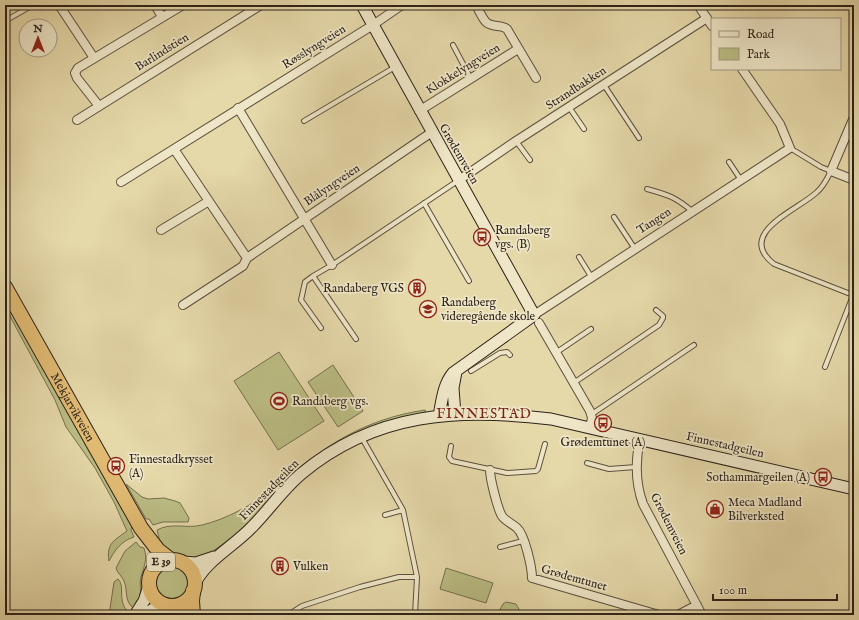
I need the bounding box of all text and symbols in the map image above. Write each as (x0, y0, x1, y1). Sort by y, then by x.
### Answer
north arrow (18, 18, 58, 58)
legend (711, 18, 841, 70)
street label: Røsslyngveien (280, 21, 349, 72)
text: N (32, 22, 43, 36)
text: Road (747, 27, 775, 42)
street label: Barlindstien (132, 29, 192, 74)
street label: Klokkelyngveien (423, 40, 503, 98)
text: Park (747, 47, 770, 62)
street label: Strandbakken (543, 63, 609, 113)
street label: Grødemveien (436, 121, 483, 187)
street label: Blålyngveien (301, 160, 363, 209)
street label: Tangen (634, 204, 674, 238)
place label: Randaberg vgs. (B) (495, 223, 551, 252)
bus stop icon: Randaberg vgs. (B) (472, 227, 492, 247)
building icon: Randaberg VGS (407, 278, 427, 298)
place label: Randaberg VGS (323, 281, 404, 296)
place label: Randaberg videregående skole (441, 295, 536, 324)
school or university icon: Randaberg videregående skole (418, 299, 438, 319)
street label: Mekjarvikveien (48, 370, 98, 445)
sports icon: Randaberg vgs. (269, 391, 289, 411)
place label: Randaberg vgs. (292, 394, 368, 409)
district label: FINNESTAD (436, 405, 532, 423)
bus stop icon: Grødemtunet (A) (593, 413, 613, 433)
street label: Finnestadgeilen (685, 429, 766, 461)
place label: Grødemtunet (A) (561, 435, 645, 450)
place label: Finnestadkrysset (A) (129, 452, 213, 481)
bus stop icon: Finnestadkrysset (A) (106, 456, 126, 476)
street label: Finnestadgeilen (236, 456, 302, 524)
bus stop icon: Sothammargeilen (A) (813, 467, 833, 487)
place label: Sothammargeilen (A) (706, 470, 810, 485)
street label: Grødemveien (647, 491, 691, 558)
place label: Meca Madland Bilverksted (728, 495, 802, 524)
shop icon: Meca Madland Bilverksted (705, 499, 725, 519)
road number: E 39 (147, 553, 175, 571)
building icon: Vulken (270, 556, 290, 576)
place label: Vulken (292, 559, 329, 574)
street label: Grødemtunet (539, 561, 609, 595)
scale bar (713, 576, 837, 602)
text: 100 m (719, 583, 747, 598)

